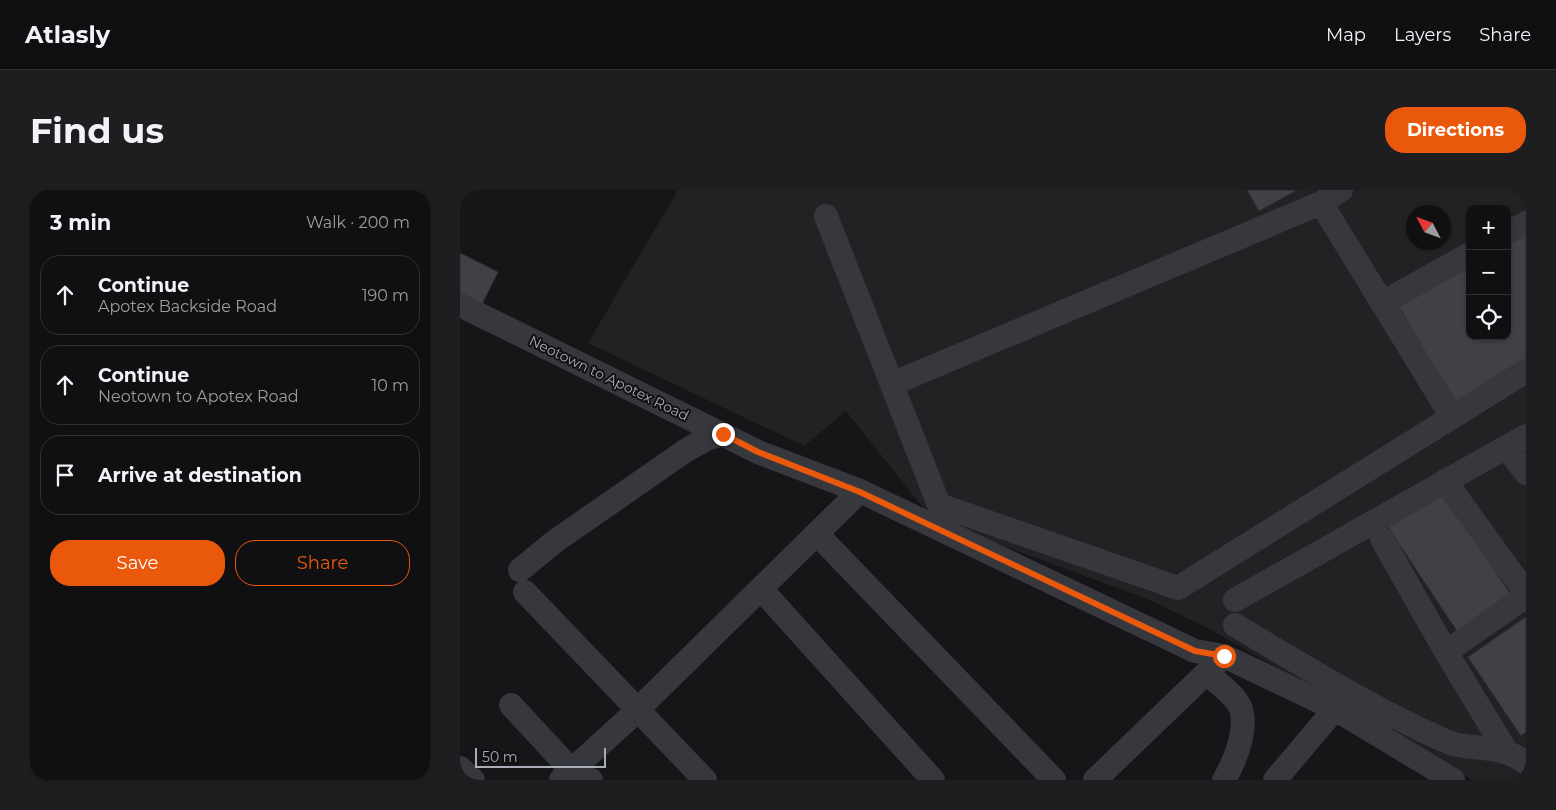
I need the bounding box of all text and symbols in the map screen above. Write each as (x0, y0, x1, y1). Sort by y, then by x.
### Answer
text: Atlasly (25, 20, 110, 49)
text: Map (1326, 24, 1366, 46)
text: Layers (1394, 24, 1451, 46)
text: Share (1479, 24, 1531, 46)
button: Directions (1385, 107, 1526, 153)
text: Find us (30, 109, 164, 152)
north arrow (1406, 205, 1451, 250)
map controls (1466, 205, 1511, 340)
button: + (1466, 205, 1511, 250)
text: 3 min (50, 210, 111, 235)
text: Walk · 200 m (306, 213, 410, 232)
button: − (1466, 250, 1511, 295)
text: Continue (98, 274, 189, 297)
icon: ahead (51, 281, 79, 309)
text: 190 m (362, 286, 409, 305)
button: locate (1466, 295, 1511, 340)
text: Apotex Backside Road (98, 297, 277, 316)
street label: Neotown to Apotex Road (526, 331, 692, 425)
text: Continue (98, 364, 189, 387)
icon: ahead (51, 371, 79, 399)
text: 10 m (371, 376, 409, 395)
text: Neotown to Apotex Road (98, 387, 299, 406)
route end (712, 423, 735, 446)
icon: arrive (51, 461, 79, 489)
text: Arrive at destination (98, 464, 302, 487)
button: Save (50, 540, 225, 586)
button: Share (235, 540, 410, 586)
route start (1213, 645, 1236, 668)
scale bar (475, 745, 606, 768)
text: 50 m (482, 748, 518, 766)

